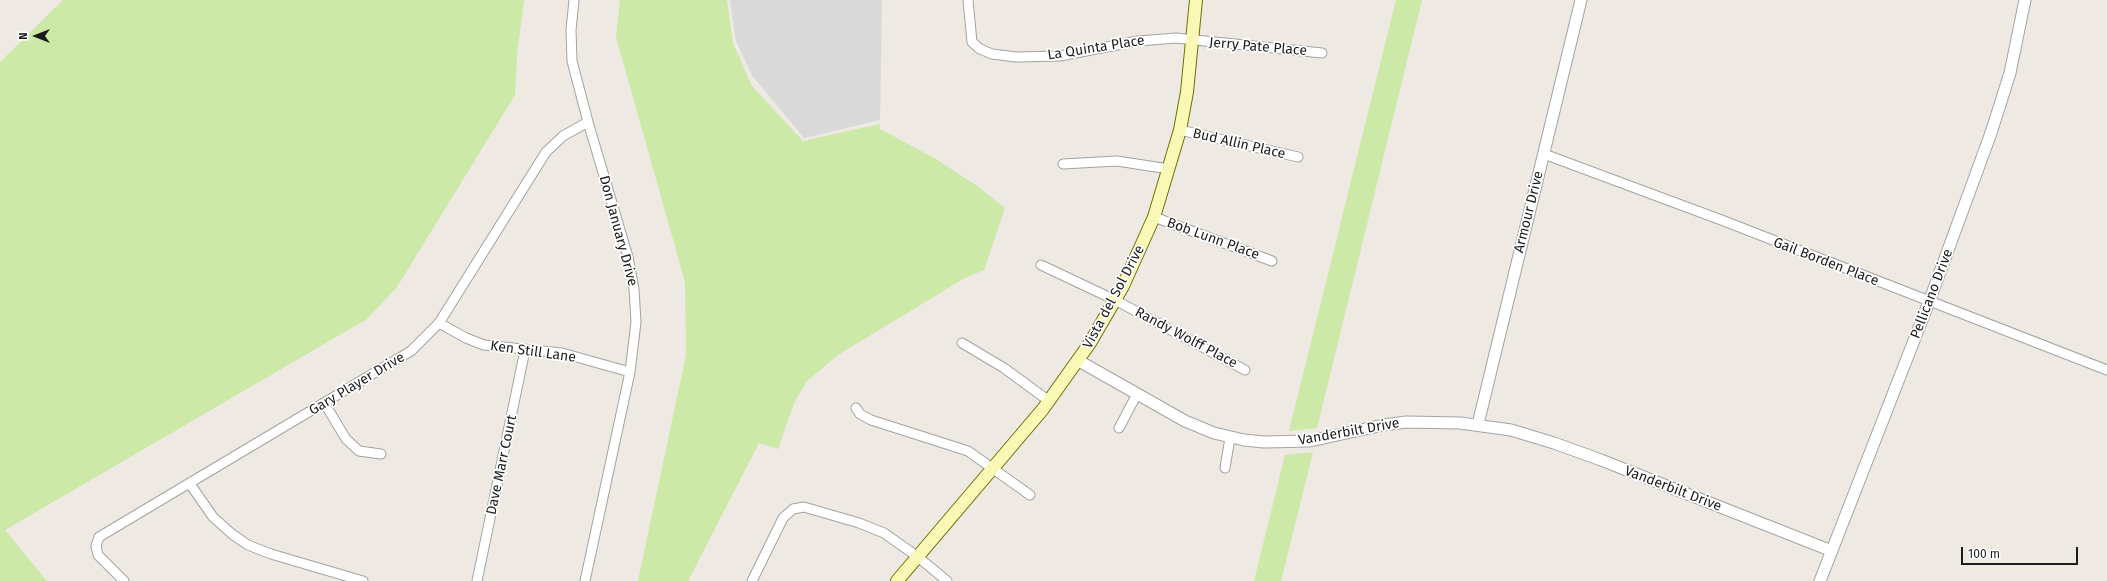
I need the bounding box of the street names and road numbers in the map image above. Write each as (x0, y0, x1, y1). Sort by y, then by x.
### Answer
street label: La Quinta Place (1046, 32, 1146, 64)
street label: Jerry Pate Place (1208, 34, 1308, 60)
street label: Bud Allin Place (1191, 125, 1287, 163)
street label: Armour Drive (1511, 169, 1547, 255)
street label: Don January Drive (595, 174, 641, 288)
street label: Bob Lunn Place (1164, 214, 1262, 264)
street label: Gail Borden Place (1771, 234, 1881, 290)
street label: Vista del Sol Drive (1080, 242, 1148, 352)
street label: Pellicano Drive (1907, 247, 1957, 341)
street label: Randy Wolff Place (1132, 304, 1240, 372)
street label: Ken Still Lane (489, 338, 577, 366)
street label: Gary Player Drive (306, 349, 408, 419)
street label: Dave Marr Court (483, 413, 521, 517)
street label: Vanderbilt Drive (1297, 415, 1401, 449)
street label: Vanderbilt Drive (1622, 463, 1724, 515)

